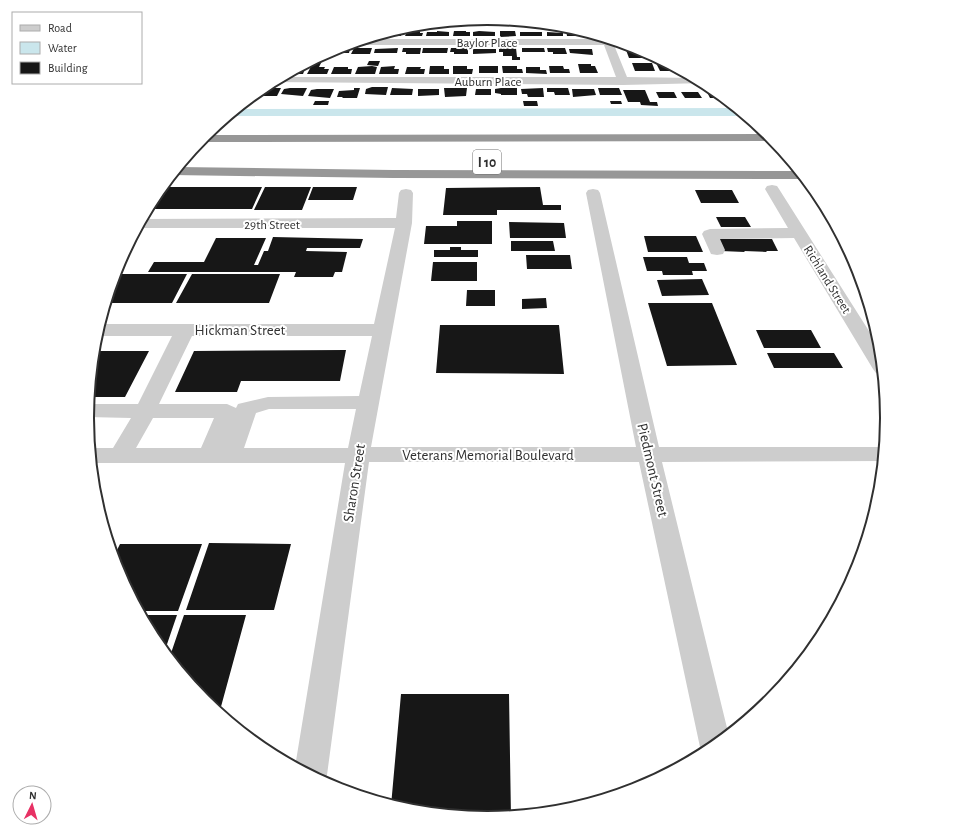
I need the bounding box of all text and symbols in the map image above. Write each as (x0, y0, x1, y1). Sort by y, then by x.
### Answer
legend (12, 12, 142, 84)
text: Road (48, 22, 72, 34)
street label: Baylor Place (456, 37, 518, 50)
text: Water (48, 42, 77, 54)
text: Building (48, 62, 88, 74)
street label: Auburn Place (454, 76, 522, 89)
road number: I 10 (473, 150, 501, 174)
street label: 29th Street (244, 219, 300, 232)
street label: Richland Street (801, 244, 853, 316)
street label: Hickman Street (195, 323, 286, 338)
street label: Piedmont Street (634, 422, 671, 519)
street label: Sharon Street (341, 443, 368, 523)
street label: Veterans Memorial Boulevard (402, 448, 574, 463)
north arrow (12, 785, 52, 825)
text: N (29, 790, 37, 801)

